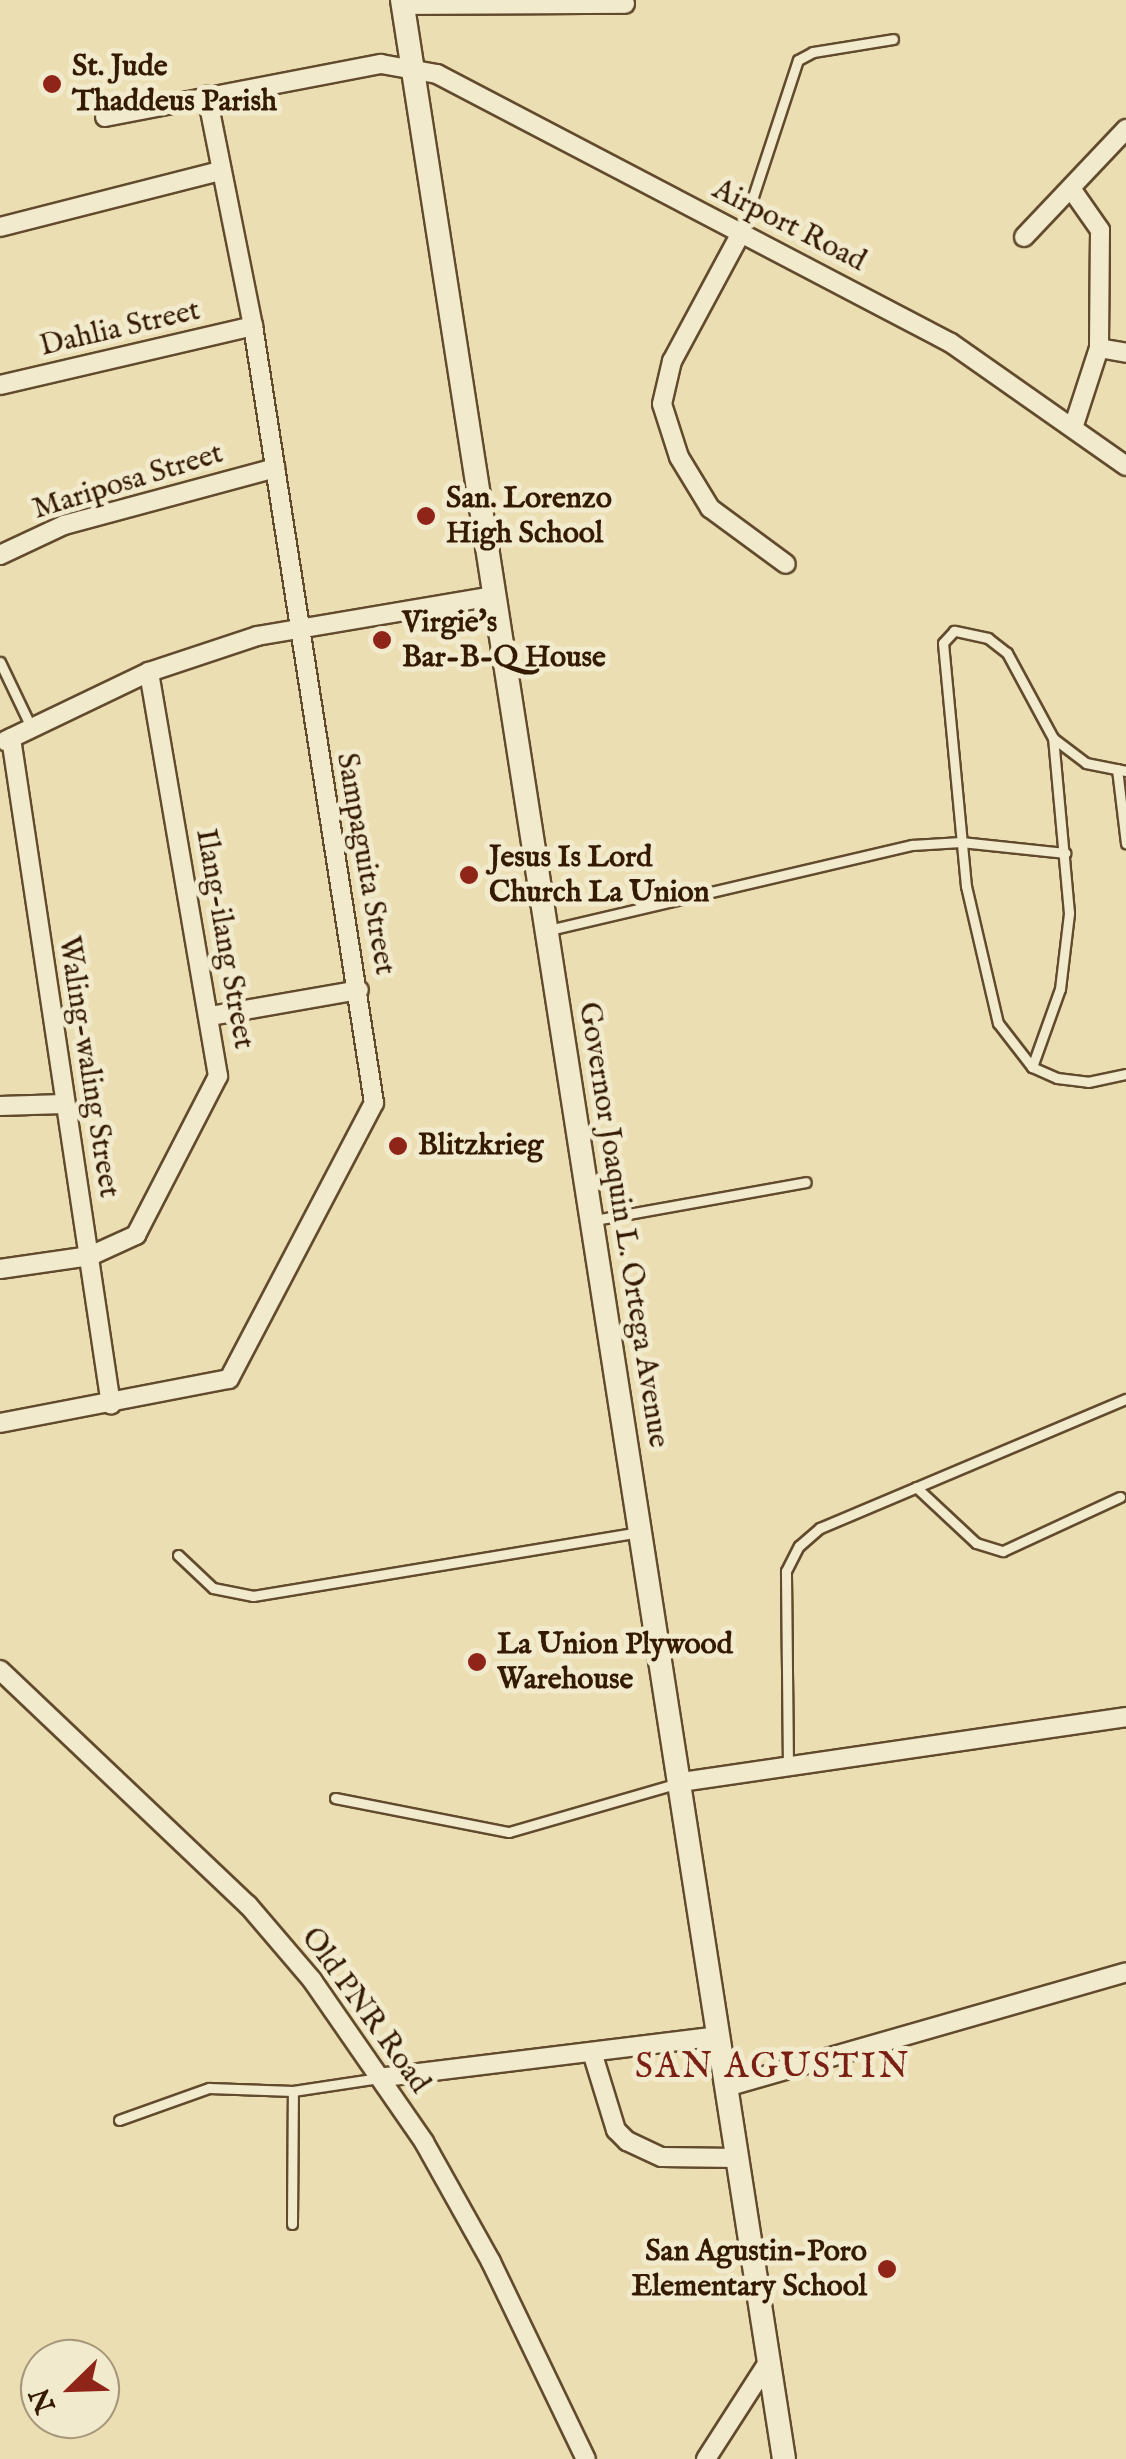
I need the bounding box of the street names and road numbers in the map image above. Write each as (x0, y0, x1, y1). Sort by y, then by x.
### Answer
street label: Airport Road (706, 172, 872, 280)
street label: Dahlia Street (36, 293, 204, 365)
street label: Mariposa Street (28, 436, 228, 528)
street label: Sampaguita Street (328, 750, 402, 978)
street label: Ilang-ilang Street (187, 826, 261, 1052)
street label: Waling-waling Street (50, 934, 126, 1200)
street label: Governor Joaquin L. Ortega Avenue (570, 1000, 676, 1450)
street label: Old PNR Road (293, 1921, 437, 2101)

